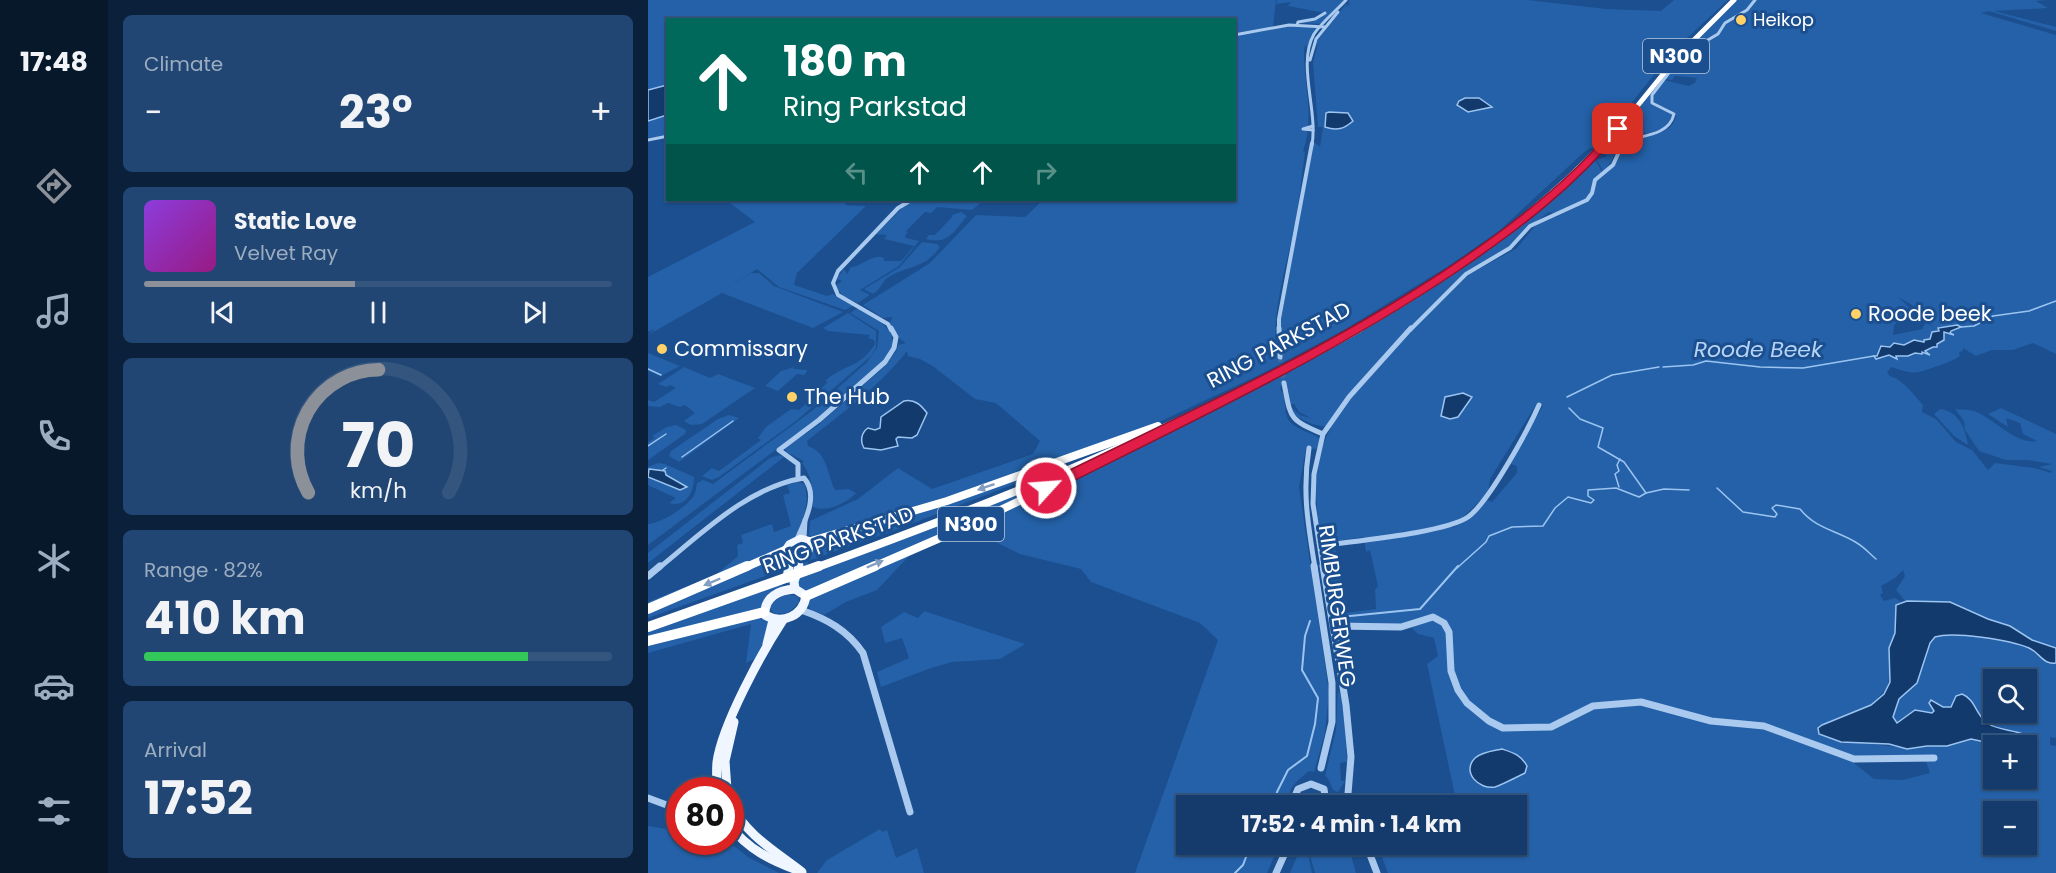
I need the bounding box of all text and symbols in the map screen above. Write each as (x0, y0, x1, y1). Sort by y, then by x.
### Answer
place label: Heikop (1753, 7, 1814, 32)
marker: Heikop (1734, 13, 1748, 27)
text: 180 m (783, 32, 907, 91)
road number: N300 (1643, 39, 1709, 73)
icon: ahead (684, 42, 762, 120)
text: 17:48 (20, 43, 88, 80)
text: Climate (144, 50, 223, 78)
text: 23° (339, 81, 413, 144)
text: Ring Parkstad (783, 88, 967, 125)
text: − (144, 89, 162, 136)
text: + (589, 89, 612, 136)
pin (1592, 103, 1643, 154)
icon: arrive (1601, 112, 1634, 145)
icon: left (840, 156, 873, 189)
icon: ahead (903, 156, 936, 189)
icon: ahead (966, 156, 999, 189)
icon: right (1029, 156, 1062, 189)
icon: directions (33, 165, 75, 207)
text: Static Love (234, 206, 357, 237)
text: Velvet Ray (234, 239, 338, 267)
icon: music (33, 290, 75, 332)
street label: RING PARKSTAD (1202, 294, 1356, 395)
icon: previous (206, 296, 239, 329)
icon: pause (362, 296, 395, 329)
icon: next (518, 296, 551, 329)
place label: Roode beek (1868, 299, 1992, 328)
marker: Roode beek (1849, 307, 1863, 321)
place label: Commissary (674, 334, 808, 363)
water label: Roode Beek (1694, 334, 1824, 365)
marker: Commissary (655, 342, 669, 356)
place label: The Hub (804, 382, 890, 411)
marker: The Hub (785, 390, 799, 404)
text: 70 (341, 402, 415, 490)
icon: phone (33, 415, 75, 457)
position arrow (1014, 456, 1078, 520)
text: km/h (349, 476, 407, 507)
one-way arrow (977, 482, 995, 492)
street label: RING PARKSTAD (758, 499, 917, 580)
road number: N300 (938, 507, 1004, 541)
street label: RIMBURGERWEG (1312, 523, 1363, 689)
icon: climate (33, 540, 75, 582)
text: Range · 82% (144, 556, 263, 584)
one-way arrow (866, 559, 884, 568)
one-way arrow (702, 577, 720, 587)
text: 410 km (144, 587, 306, 650)
icon: car (33, 665, 75, 707)
map controls (1983, 669, 2037, 855)
button: search (1983, 669, 2037, 723)
button: + (1983, 735, 2037, 789)
text: Arrival (144, 736, 207, 764)
text: 17:52 (144, 767, 253, 830)
speed limit sign: 80 (666, 777, 744, 855)
icon: filters (33, 790, 75, 832)
button: − (1983, 801, 2037, 855)
text: 17:52 · 4 min · 1.4 km (1241, 809, 1462, 840)

